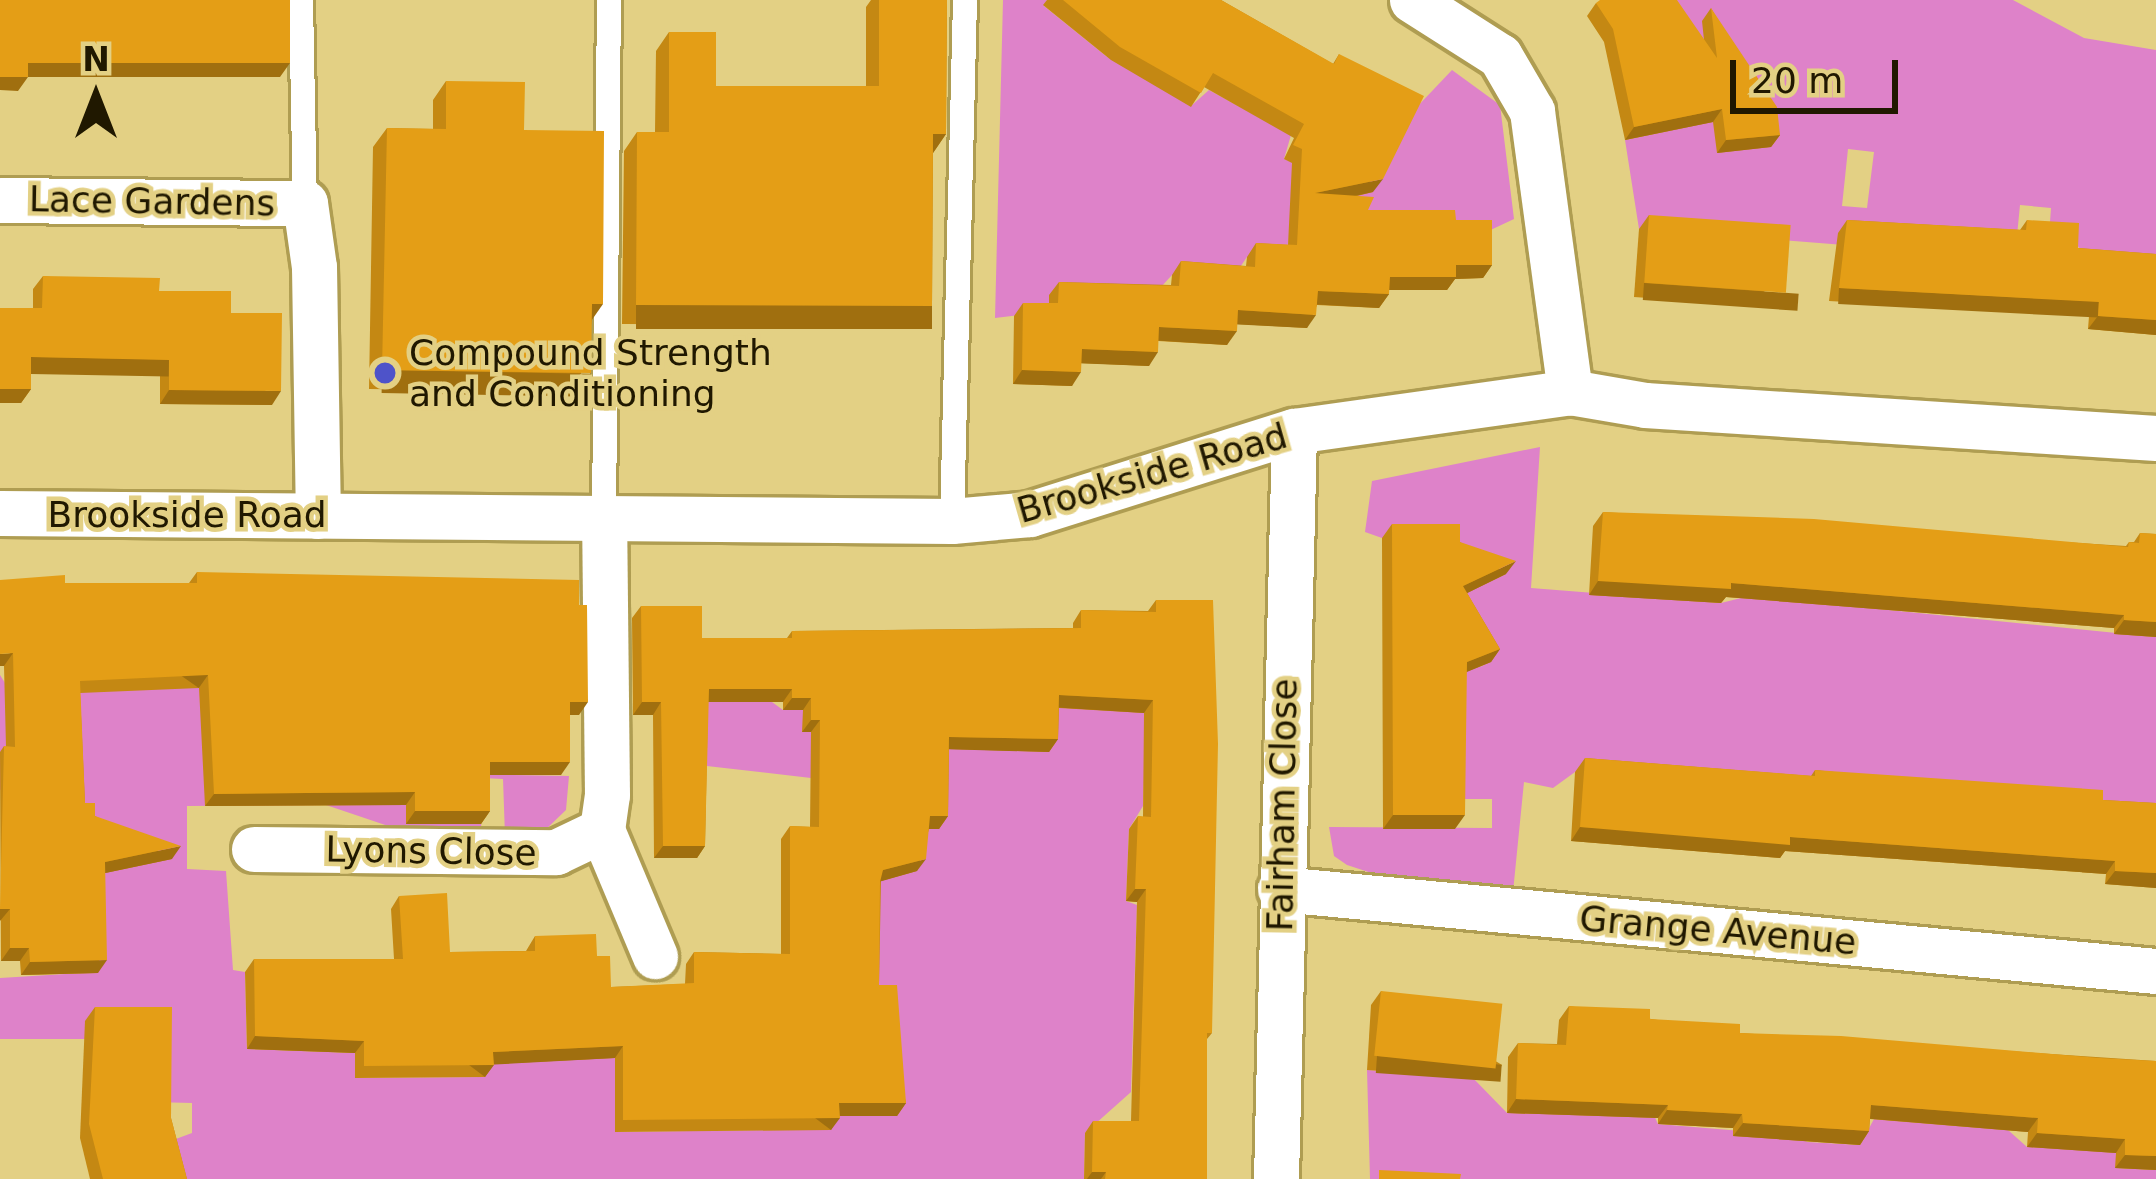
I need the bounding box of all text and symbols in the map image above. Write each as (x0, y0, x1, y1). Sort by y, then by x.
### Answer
north arrow (36, 36, 156, 156)
scale bar (1736, 36, 1904, 110)
text: N (82, 40, 110, 79)
text: 20 m (1751, 60, 1843, 101)
street label: Lace Gardens (29, 177, 275, 225)
place label: Compound Strength and Conditioning (409, 330, 772, 415)
marker: Compound Strength and Conditioning (372, 360, 398, 386)
street label: Brookside Road (1012, 414, 1292, 532)
street label: Brookside Road (47, 493, 327, 537)
street label: Fairham Close (1258, 678, 1306, 932)
street label: Lyons Close (325, 828, 537, 874)
street label: Grange Avenue (1578, 896, 1858, 964)

